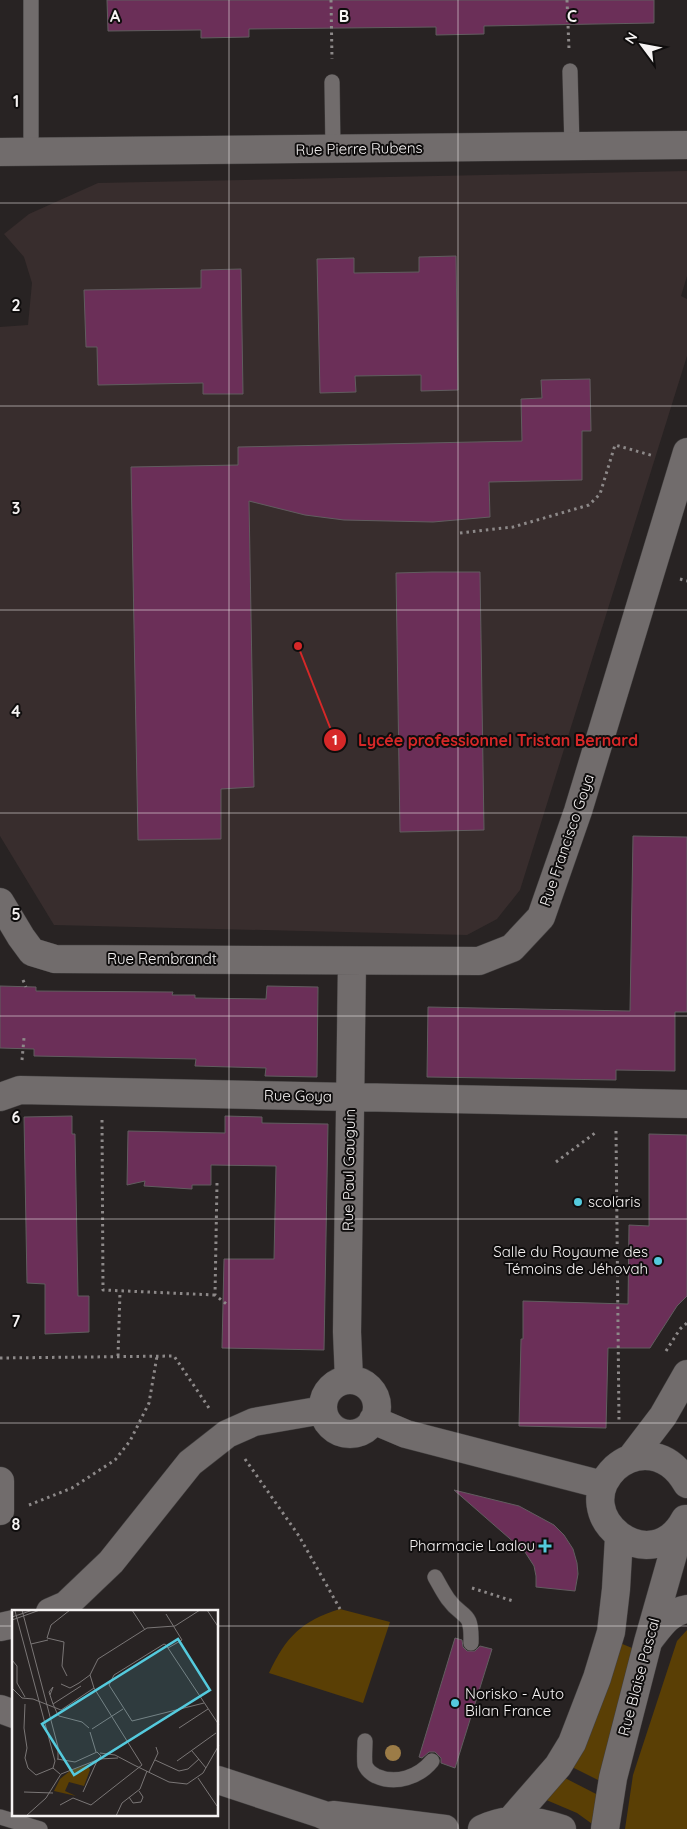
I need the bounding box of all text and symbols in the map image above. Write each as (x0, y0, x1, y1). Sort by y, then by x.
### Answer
text: A (110, 6, 121, 26)
text: B (339, 6, 349, 26)
text: C (567, 6, 577, 26)
north arrow (617, 20, 667, 70)
text: N (621, 29, 641, 47)
text: 1 (13, 91, 19, 111)
street label: Rue Pierre Rubens (295, 138, 423, 159)
text: 2 (11, 295, 21, 315)
text: 3 (12, 498, 20, 518)
text: 4 (11, 701, 21, 721)
callout: Lycée professionnel Tristan Bernard (323, 724, 648, 755)
text: 1 (332, 730, 338, 749)
text: Lycée professionnel Tristan Bernard (358, 730, 638, 750)
street label: Rue Francisco Goya (535, 771, 598, 909)
text: 5 (11, 904, 21, 924)
street label: Rue Rembrandt (107, 949, 217, 968)
street label: Rue Goya (264, 1085, 332, 1106)
text: 6 (12, 1107, 21, 1127)
street label: Rue Paul Gauguin (338, 1109, 359, 1231)
place label: scolaris (588, 1192, 640, 1211)
marker: scolaris (572, 1196, 584, 1208)
place label: Salle du Royaume des Témoins de Jéhovah (493, 1242, 648, 1278)
marker: Salle du Royaume des Témoins de Jéhovah (652, 1255, 664, 1267)
text: 7 (12, 1311, 21, 1331)
text: 8 (12, 1514, 21, 1534)
place label: Pharmacie Laalou (409, 1536, 535, 1555)
marker: Pharmacie Laalou (539, 1540, 551, 1552)
inset map (12, 1610, 219, 1816)
street label: Rue Blaise Pascal (614, 1616, 663, 1738)
place label: Norisko - Auto Bilan France (465, 1684, 564, 1720)
marker: Norisko - Auto Bilan France (449, 1697, 461, 1709)

